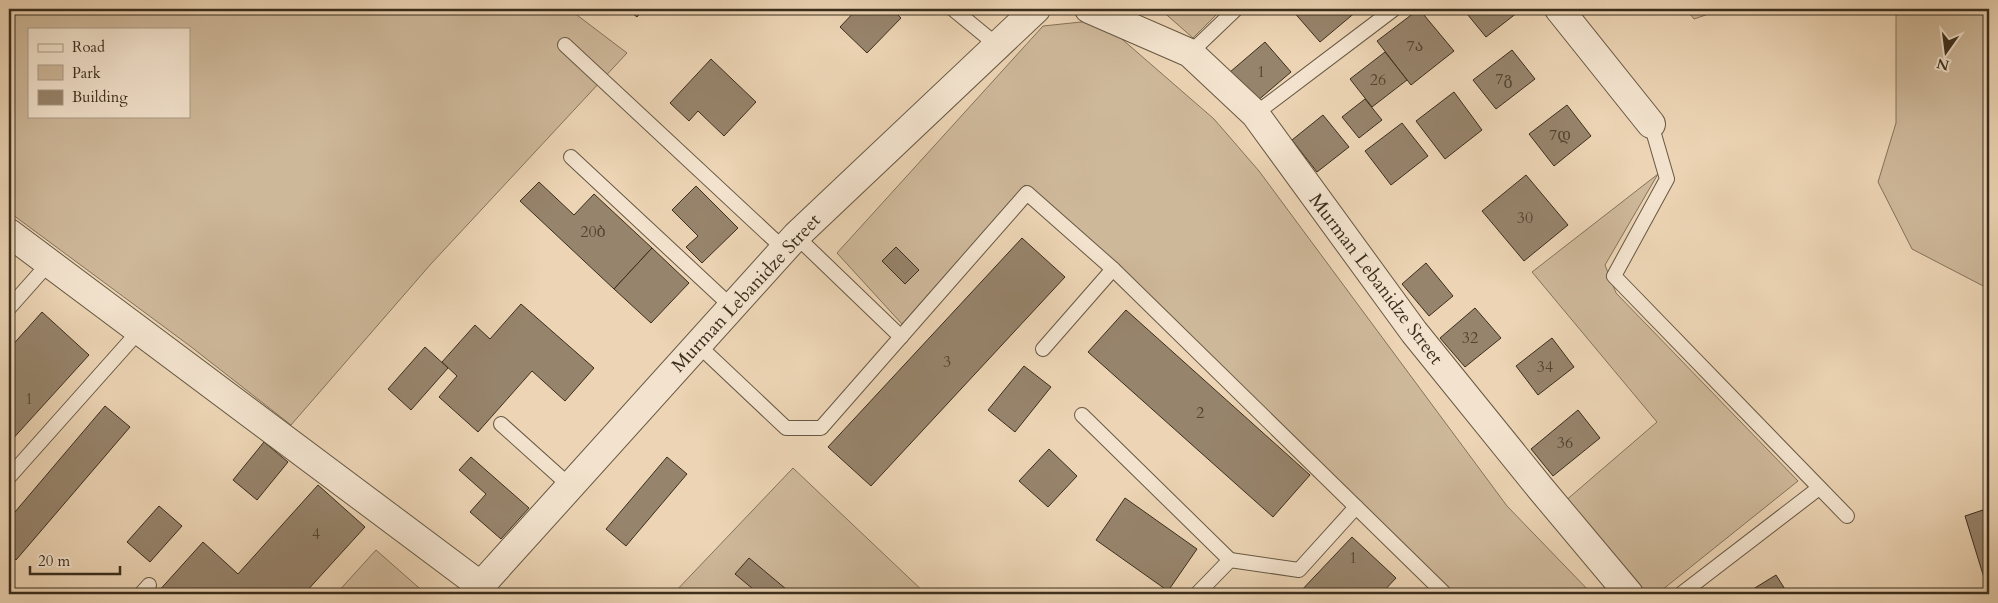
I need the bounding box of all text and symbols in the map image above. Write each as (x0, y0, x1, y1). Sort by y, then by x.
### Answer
legend (28, 28, 190, 118)
north arrow (1920, 28, 1970, 78)
house number: 7ა (1407, 35, 1423, 57)
text: Road (72, 37, 105, 57)
text: N (1935, 53, 1951, 75)
house number: 1 (1257, 61, 1265, 83)
text: Park (72, 63, 101, 83)
house number: 7გ (1495, 68, 1513, 90)
house number: 26 (1370, 69, 1386, 91)
text: Building (72, 87, 128, 107)
house number: 7დ (1549, 124, 1571, 146)
street label: Murman Lebanidze Street (1303, 188, 1449, 370)
house number: 30 (1517, 207, 1533, 229)
street label: Murman Lebanidze Street (666, 208, 826, 378)
house number: 20ბ (580, 221, 606, 243)
house number: 32 (1462, 327, 1478, 349)
house number: 3 (943, 351, 951, 373)
house number: 34 (1537, 356, 1553, 378)
house number: 1 (25, 388, 33, 410)
house number: 2 (1196, 402, 1204, 424)
house number: 36 (1557, 432, 1573, 454)
house number: 4 (312, 523, 320, 545)
scale bar (30, 543, 120, 575)
house number: 1 (1349, 547, 1357, 569)
text: 20 m (38, 551, 70, 571)

